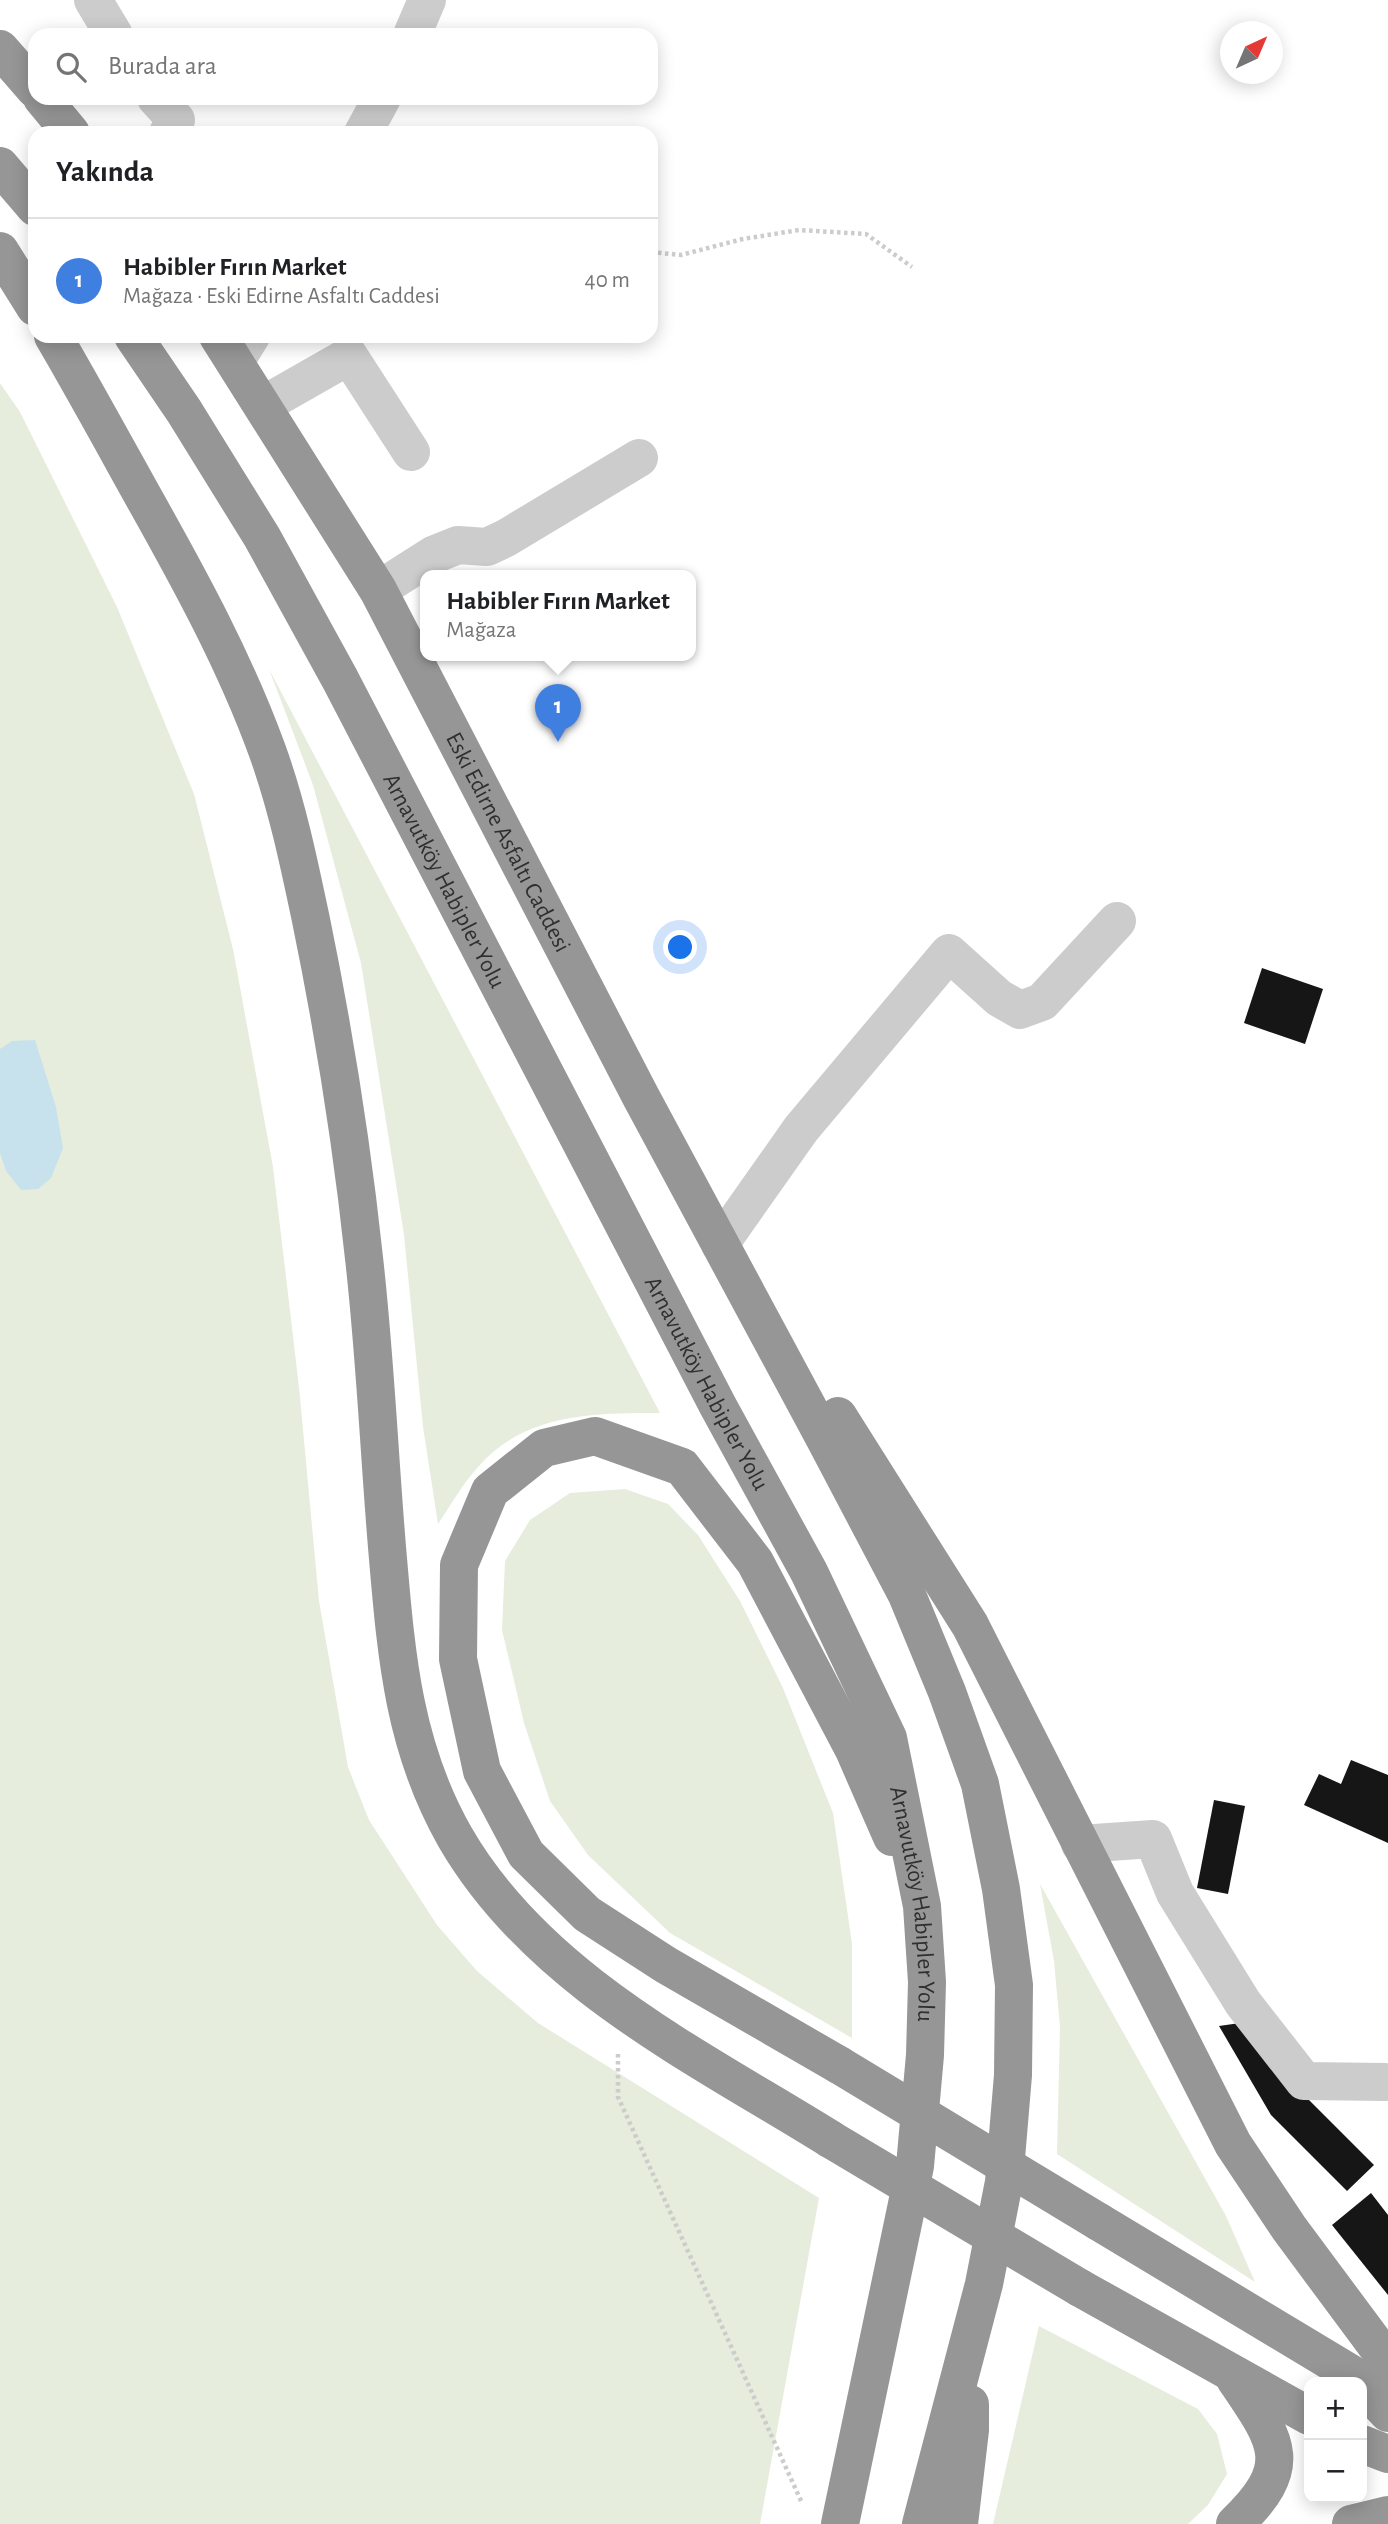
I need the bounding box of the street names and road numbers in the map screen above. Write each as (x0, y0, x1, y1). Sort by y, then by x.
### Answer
street label: Eski Edirne Asfaltı Caddesi (441, 729, 575, 956)
street label: Arnavutköy Habipler Yolu (378, 770, 509, 992)
street label: Arnavutköy Habipler Yolu (640, 1273, 773, 1494)
street label: Arnavutköy Habipler Yolu (885, 1784, 938, 2022)

